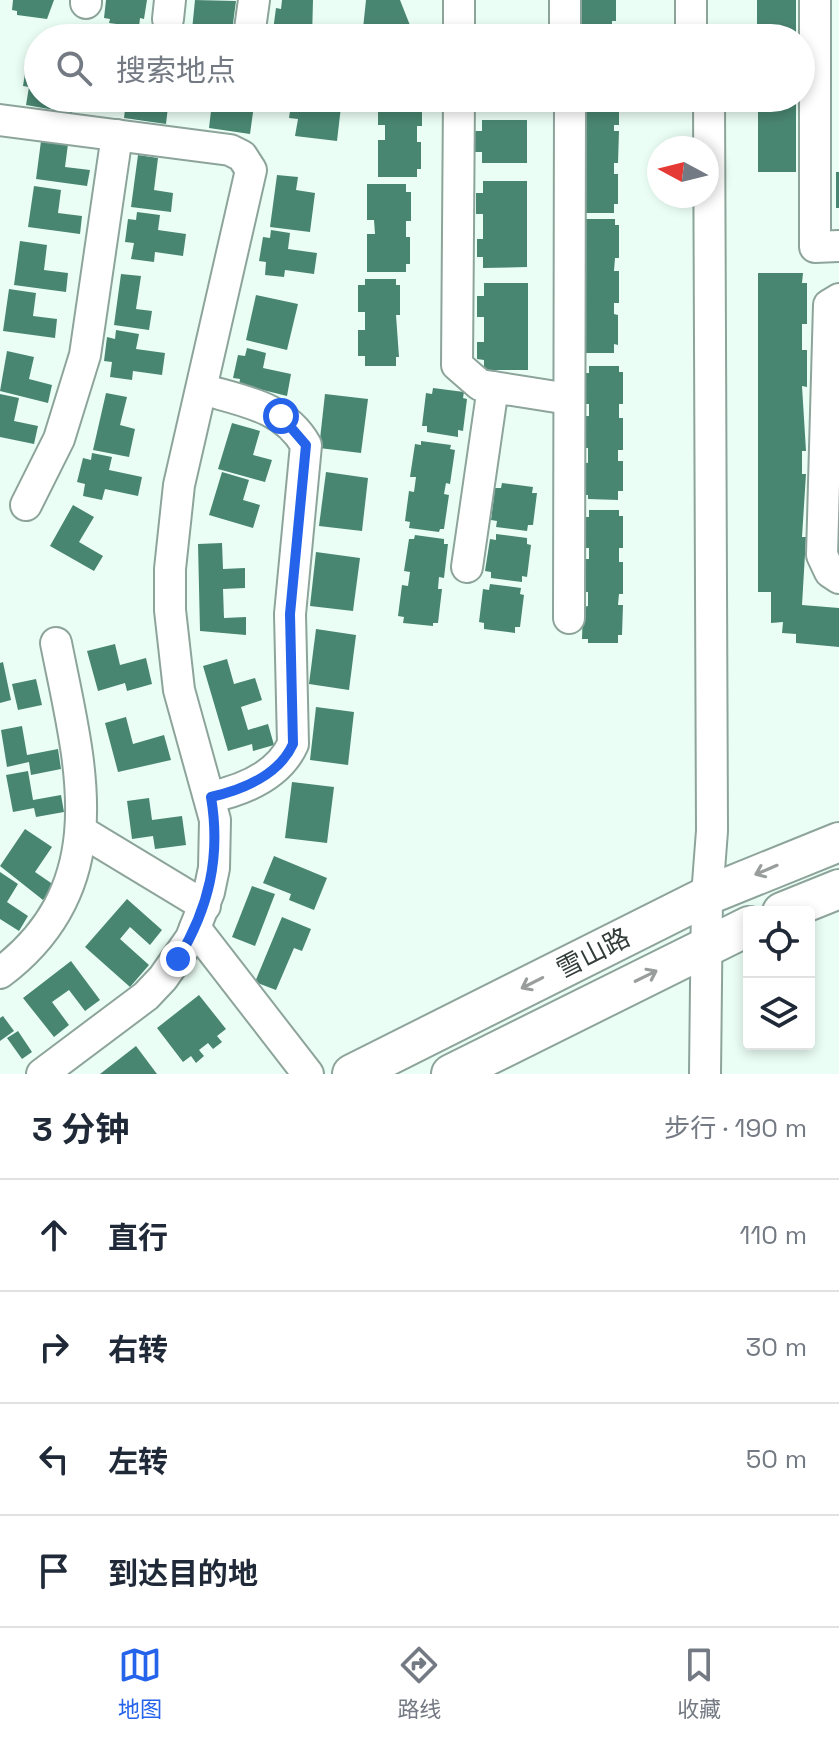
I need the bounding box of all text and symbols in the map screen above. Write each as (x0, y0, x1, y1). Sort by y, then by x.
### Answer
search box (24, 24, 815, 112)
icon: search (52, 46, 96, 90)
text: 搜索地点 (116, 51, 236, 90)
north arrow (647, 136, 719, 208)
route start (263, 398, 299, 434)
one-way arrow (754, 864, 779, 878)
map controls (743, 906, 815, 1050)
button: locate (743, 906, 815, 978)
street label: 雪山路 (551, 920, 635, 986)
route end (160, 941, 196, 977)
one-way arrow (634, 968, 658, 983)
one-way arrow (521, 976, 545, 991)
button: layers (743, 978, 815, 1050)
text: 3 分钟 (32, 1108, 129, 1151)
text: 步行 · 190 m (664, 1111, 807, 1145)
icon: ahead (32, 1213, 76, 1257)
text: 直行 (108, 1218, 168, 1257)
text: 110 m (740, 1218, 807, 1252)
icon: right (32, 1325, 76, 1369)
text: 右转 (108, 1330, 168, 1369)
text: 30 m (746, 1330, 807, 1364)
icon: left (32, 1437, 76, 1481)
text: 左转 (108, 1442, 168, 1481)
text: 50 m (746, 1442, 807, 1476)
icon: arrive (32, 1549, 76, 1593)
text: 到达目的地 (108, 1554, 258, 1593)
tab: 地图 (118, 1643, 162, 1723)
tab: 路线 (397, 1643, 441, 1723)
tab: 收藏 (677, 1643, 721, 1723)

